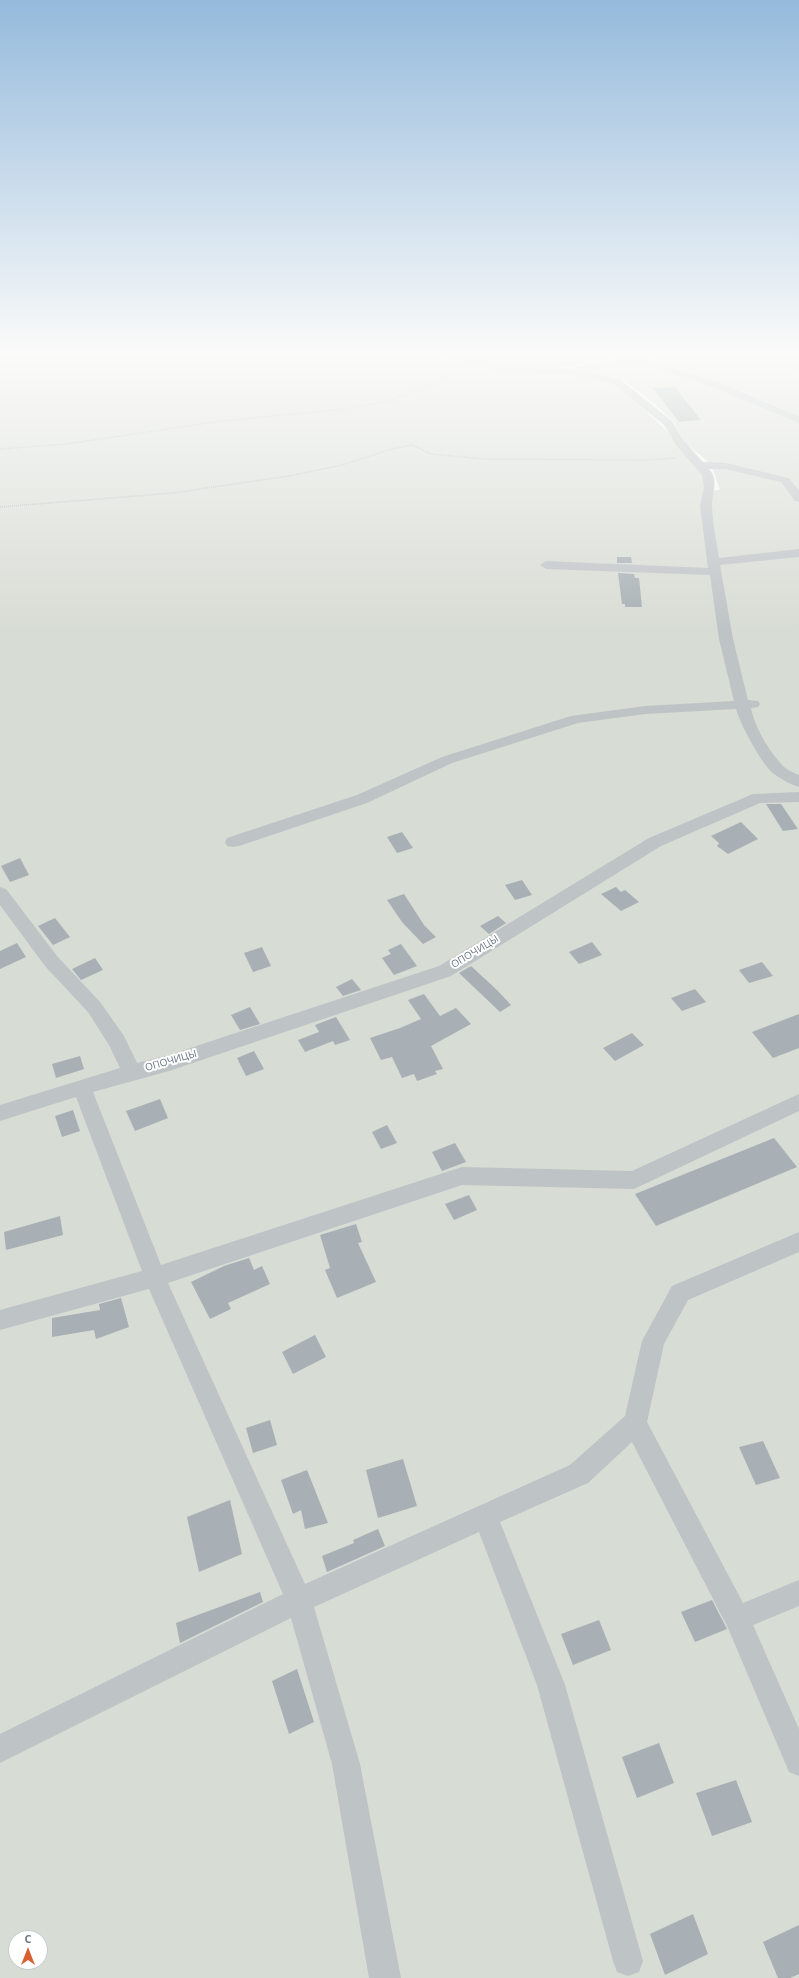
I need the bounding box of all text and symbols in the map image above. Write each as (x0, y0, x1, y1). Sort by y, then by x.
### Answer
street label: ОПОЧИЦЫ (449, 933, 501, 971)
street label: ОПОЧИЦЫ (144, 1048, 198, 1074)
north arrow (8, 1930, 48, 1970)
text: С (24, 1931, 32, 1946)

